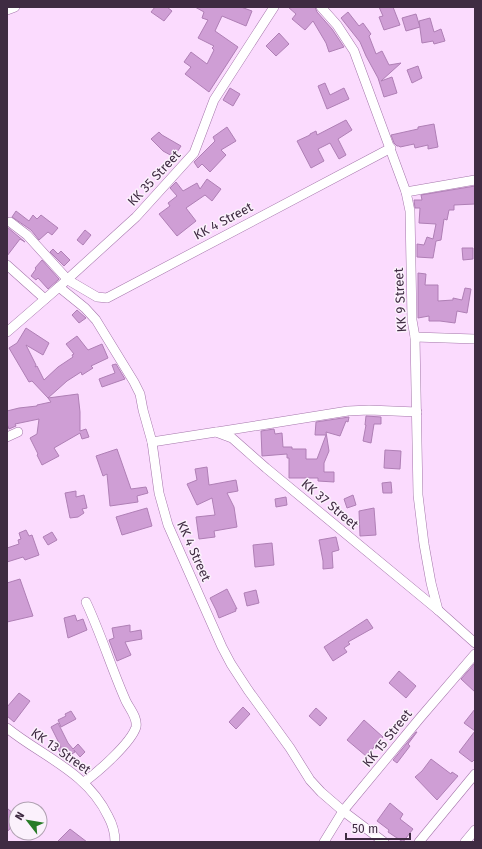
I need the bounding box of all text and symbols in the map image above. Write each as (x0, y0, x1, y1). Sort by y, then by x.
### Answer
street label: KK 35 Street (124, 147, 184, 209)
street label: KK 4 Street (191, 199, 255, 243)
street label: KK 9 Street (391, 267, 409, 333)
street label: KK 37 Street (298, 476, 362, 532)
street label: KK 4 Street (174, 519, 214, 584)
street label: KK 15 Street (359, 706, 415, 770)
street label: KK 13 Street (28, 725, 94, 777)
north arrow (8, 801, 48, 841)
text: N (12, 810, 27, 823)
scale bar (346, 815, 410, 841)
text: 50 m (352, 822, 378, 836)

